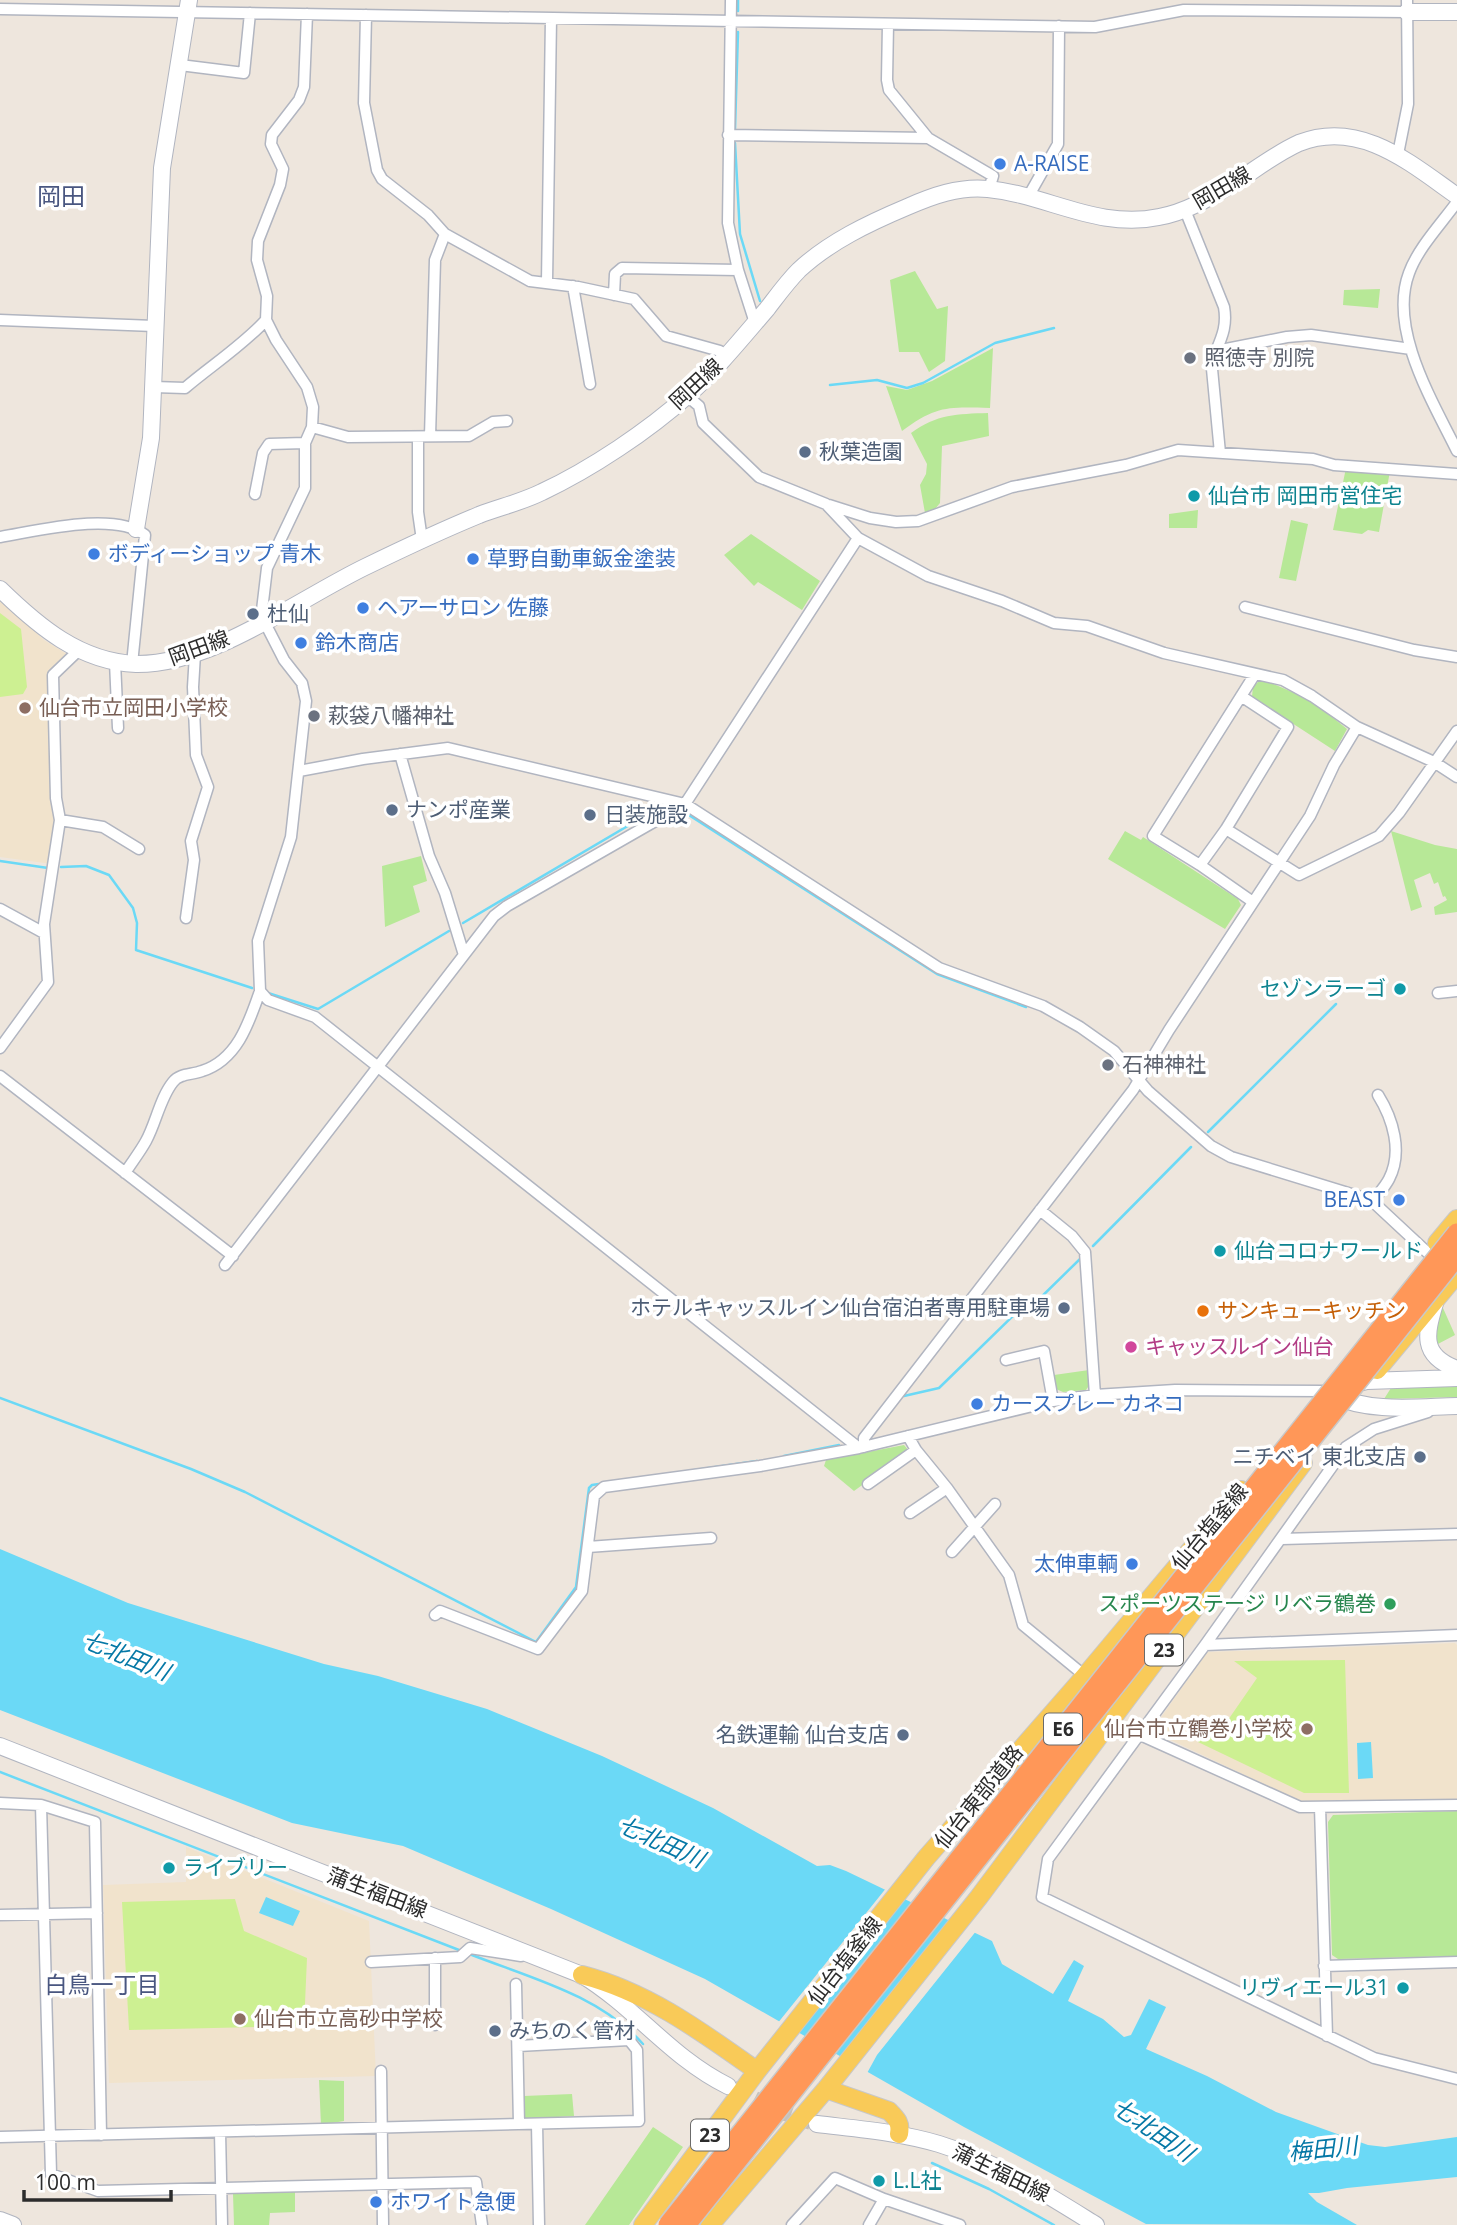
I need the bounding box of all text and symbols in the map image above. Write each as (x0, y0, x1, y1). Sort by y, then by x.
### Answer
place label: A-RAISE (1014, 149, 1089, 177)
marker: A-RAISE (992, 156, 1008, 172)
street label: 岡田線 (1187, 159, 1256, 215)
district label: 岡田 (37, 179, 85, 212)
place label: 照徳寺 別院 (1204, 343, 1314, 371)
marker: 照徳寺 別院 (1182, 350, 1198, 366)
street label: 岡田線 (663, 352, 728, 415)
place label: 秋葉造園 (819, 437, 903, 465)
marker: 秋葉造園 (797, 444, 813, 460)
place label: 仙台市 岡田市営住宅 (1208, 481, 1402, 509)
marker: 仙台市 岡田市営住宅 (1186, 488, 1202, 504)
place label: ボディーショップ 青木 (108, 539, 322, 567)
place label: 草野自動車鈑金塗装 (487, 544, 676, 572)
marker: ボディーショップ 青木 (86, 546, 102, 562)
marker: 草野自動車鈑金塗装 (465, 551, 481, 567)
place label: ヘアーサロン 佐藤 (377, 593, 549, 621)
place label: 杜仙 (267, 599, 309, 627)
marker: ヘアーサロン 佐藤 (355, 600, 371, 616)
marker: 杜仙 (245, 606, 261, 622)
street label: 岡田線 (164, 623, 233, 671)
place label: 鈴木商店 (315, 628, 399, 656)
marker: 鈴木商店 (293, 635, 309, 651)
place label: 仙台市立岡田小学校 (39, 693, 228, 721)
marker: 仙台市立岡田小学校 (17, 700, 33, 716)
place label: 萩袋八幡神社 (328, 701, 454, 729)
marker: 萩袋八幡神社 (306, 708, 322, 724)
place label: ナンポ産業 (406, 795, 511, 823)
place label: 日装施設 (604, 800, 688, 828)
marker: ナンポ産業 (384, 802, 400, 818)
marker: 日装施設 (582, 807, 598, 823)
place label: セゾンラーゴ (1260, 974, 1386, 1002)
marker: セゾンラーゴ (1392, 981, 1408, 997)
place label: 石神神社 (1122, 1050, 1206, 1078)
marker: 石神神社 (1100, 1057, 1116, 1073)
place label: BEAST (1323, 1185, 1385, 1213)
marker: BEAST (1391, 1192, 1407, 1208)
place label: 仙台コロナワールド (1234, 1236, 1423, 1264)
marker: 仙台コロナワールド (1212, 1243, 1228, 1259)
place label: ホテルキャッスルイン仙台宿泊者専用駐車場 (630, 1293, 1050, 1321)
place label: サンキューキッチン (1217, 1296, 1406, 1324)
marker: ホテルキャッスルイン仙台宿泊者専用駐車場 (1056, 1300, 1072, 1316)
marker: サンキューキッチン (1195, 1303, 1211, 1319)
place label: キャッスルイン仙台 (1145, 1332, 1334, 1360)
marker: キャッスルイン仙台 (1123, 1339, 1139, 1355)
place label: カースプレー カネコ (991, 1389, 1184, 1417)
marker: カースプレー カネコ (969, 1396, 985, 1412)
place label: ニチベイ 東北支店 (1233, 1442, 1406, 1470)
marker: ニチベイ 東北支店 (1412, 1449, 1428, 1465)
street label: 仙台塩釜線 (1165, 1477, 1254, 1576)
place label: 太伸車輌 (1034, 1549, 1118, 1577)
marker: 太伸車輌 (1124, 1556, 1140, 1572)
place label: スポーツステージ リベラ鶴巻 (1098, 1589, 1376, 1617)
marker: スポーツステージ リベラ鶴巻 (1382, 1596, 1398, 1612)
water label: 七北田川 (78, 1623, 178, 1688)
road number: 23 (1145, 1634, 1183, 1666)
road number: E6 (1044, 1714, 1082, 1744)
place label: 仙台市立鶴巻小学校 (1104, 1714, 1293, 1742)
place label: 名鉄運輸 仙台支店 (716, 1720, 889, 1748)
marker: 仙台市立鶴巻小学校 (1299, 1721, 1315, 1737)
marker: 名鉄運輸 仙台支店 (895, 1727, 911, 1743)
street label: 仙台東部道路 (928, 1739, 1029, 1854)
water label: 七北田川 (613, 1808, 713, 1876)
place label: ライブリー (183, 1853, 288, 1881)
marker: ライブリー (161, 1860, 177, 1876)
street label: 蒲生福田線 (323, 1860, 431, 1924)
street label: 仙台塩釜線 (801, 1910, 888, 2010)
district label: 白鳥一丁目 (45, 1968, 160, 2000)
place label: リヴィエール31 (1239, 1973, 1389, 2001)
marker: リヴィエール31 (1395, 1980, 1411, 1996)
place label: 仙台市立高砂中学校 (254, 2004, 443, 2032)
marker: 仙台市立高砂中学校 (232, 2011, 248, 2027)
place label: みちのく管材 (509, 2016, 635, 2044)
marker: みちのく管材 (487, 2023, 503, 2039)
water label: 七北田川 (1106, 2090, 1203, 2170)
road number: 23 (691, 2120, 729, 2150)
water label: 梅田川 (1287, 2128, 1362, 2168)
street label: 蒲生福田線 (948, 2137, 1055, 2208)
scale bar (24, 2158, 172, 2202)
place label: L.L社 (893, 2166, 941, 2194)
text: 100 m (35, 2168, 96, 2196)
marker: L.L社 (871, 2173, 887, 2189)
place label: ホワイト急便 (390, 2187, 516, 2215)
marker: ホワイト急便 (368, 2194, 384, 2210)

